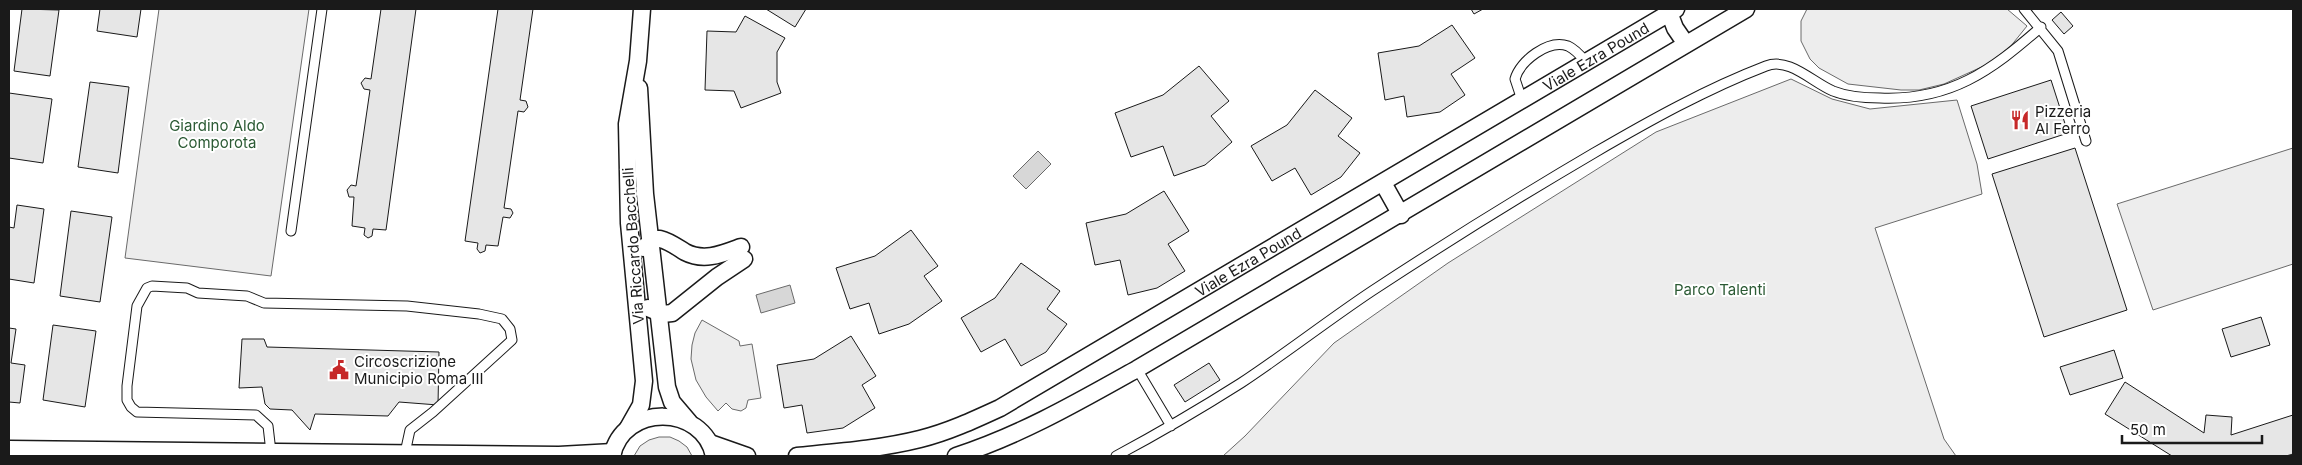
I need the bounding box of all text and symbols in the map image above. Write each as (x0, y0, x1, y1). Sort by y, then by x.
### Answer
street label: Viale Ezra Pound (1539, 18, 1652, 95)
place label: Pizzeria Al Ferro (2035, 102, 2091, 138)
restaurant icon: Pizzeria Al Ferro (2009, 109, 2031, 131)
park label: Giardino Aldo Comporota (169, 116, 265, 152)
street label: Via Riccardo Bacchelli (618, 167, 648, 325)
street label: Viale Ezra Pound (1191, 223, 1304, 300)
park label: Parco Talenti (1674, 280, 1766, 299)
place label: Circoscrizione Municipio Roma III (354, 352, 483, 388)
public building icon: Circoscrizione Municipio Roma III (328, 359, 350, 381)
scale bar (2122, 412, 2262, 444)
text: 50 m (2130, 420, 2166, 439)

